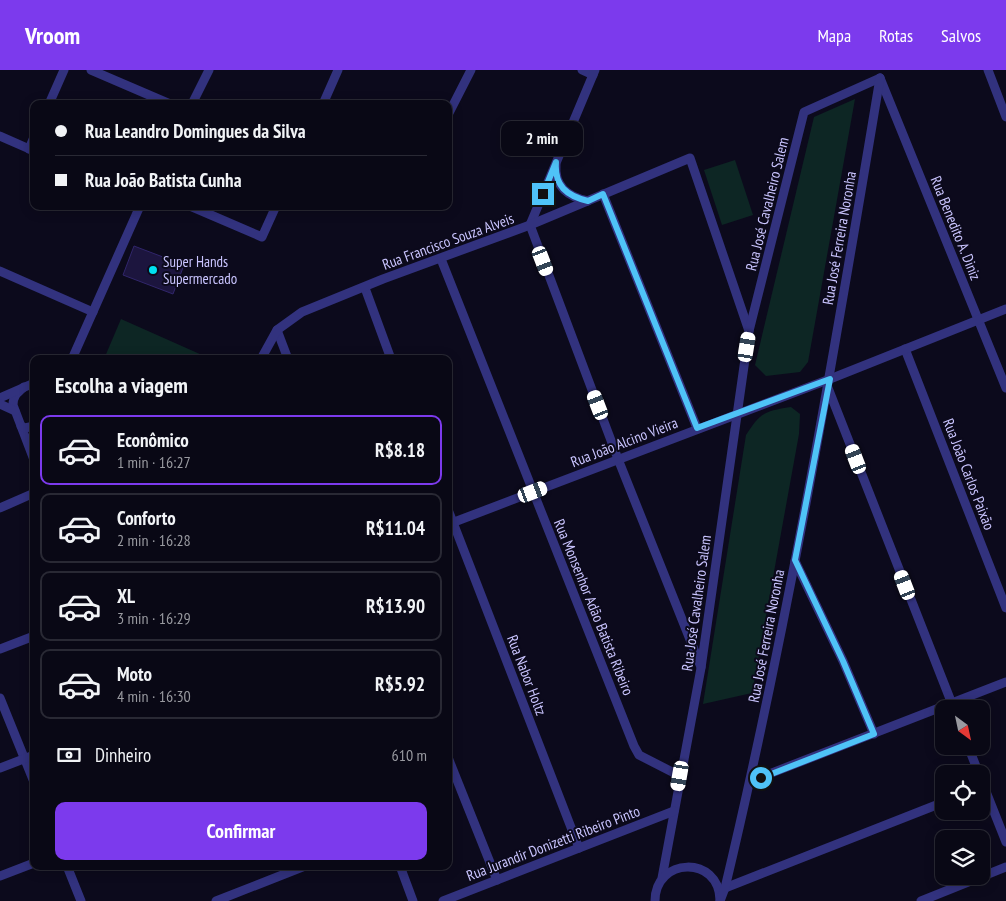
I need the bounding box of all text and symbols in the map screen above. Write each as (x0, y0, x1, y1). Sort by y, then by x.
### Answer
text: Vroom (25, 20, 80, 51)
text: Mapa (817, 24, 851, 47)
text: Rotas (879, 24, 913, 47)
text: Salvos (941, 24, 981, 47)
text: Rua Leandro Domingues da Silva (85, 119, 306, 143)
callout: 2 min (502, 122, 584, 156)
text: 2 min (526, 128, 558, 148)
street label: Rua José Cavalheiro Salem (741, 135, 793, 273)
text: Rua João Batista Cunha (85, 168, 242, 192)
street label: Rua José Ferreira Noronha (818, 170, 860, 306)
street label: Rua Benedito A. Diniz (926, 173, 986, 283)
route end (532, 183, 554, 205)
street label: Rua Francisco Souza Alveis (380, 208, 516, 274)
car (530, 244, 555, 278)
place label: Super Hands Supermercado (163, 252, 237, 288)
marker: Super Hands Supermercado (147, 264, 159, 276)
car (737, 331, 756, 363)
text: Escolha a viagem (55, 371, 188, 399)
car (585, 388, 610, 422)
street label: Rua João Alcino Vieira (568, 413, 680, 471)
street label: Rua João Carlos Paixão (939, 416, 999, 532)
icon: car (57, 428, 102, 473)
text: Econômico (117, 428, 189, 452)
text: R$8.18 (375, 438, 425, 462)
car (843, 442, 868, 476)
text: 1 min · 16:27 (117, 452, 191, 472)
car (516, 480, 549, 504)
icon: car (57, 506, 102, 551)
text: Conforto (117, 506, 176, 530)
text: R$11.04 (366, 516, 425, 540)
street label: Rua Monsenhor Adão Batista Ribeiro (550, 516, 638, 698)
text: 2 min · 16:28 (117, 530, 191, 550)
street label: Rua José Cavalheiro Salem (677, 534, 715, 672)
street label: Rua José Ferreira Noronha (744, 568, 788, 704)
car (892, 568, 917, 602)
icon: car (57, 584, 102, 629)
text: XL (117, 584, 135, 608)
text: R$13.90 (366, 594, 425, 618)
text: 3 min · 16:29 (117, 608, 191, 628)
street label: Rua Nabor Holtz (503, 632, 551, 718)
icon: car (57, 662, 102, 707)
text: Moto (117, 662, 152, 686)
text: R$5.92 (375, 672, 425, 696)
text: 4 min · 16:30 (117, 686, 191, 706)
north arrow (935, 700, 990, 755)
map controls (935, 700, 990, 885)
icon: cash (55, 741, 83, 769)
text: Dinheiro (95, 743, 151, 767)
text: 610 m (392, 745, 427, 765)
car (670, 760, 689, 792)
button: locate (935, 765, 990, 820)
route start (750, 767, 772, 789)
street label: Rua Jurandir Donizetti Ribeiro Pinto (464, 801, 642, 885)
button: Confirmar (55, 802, 427, 860)
button: layers (935, 830, 990, 885)

